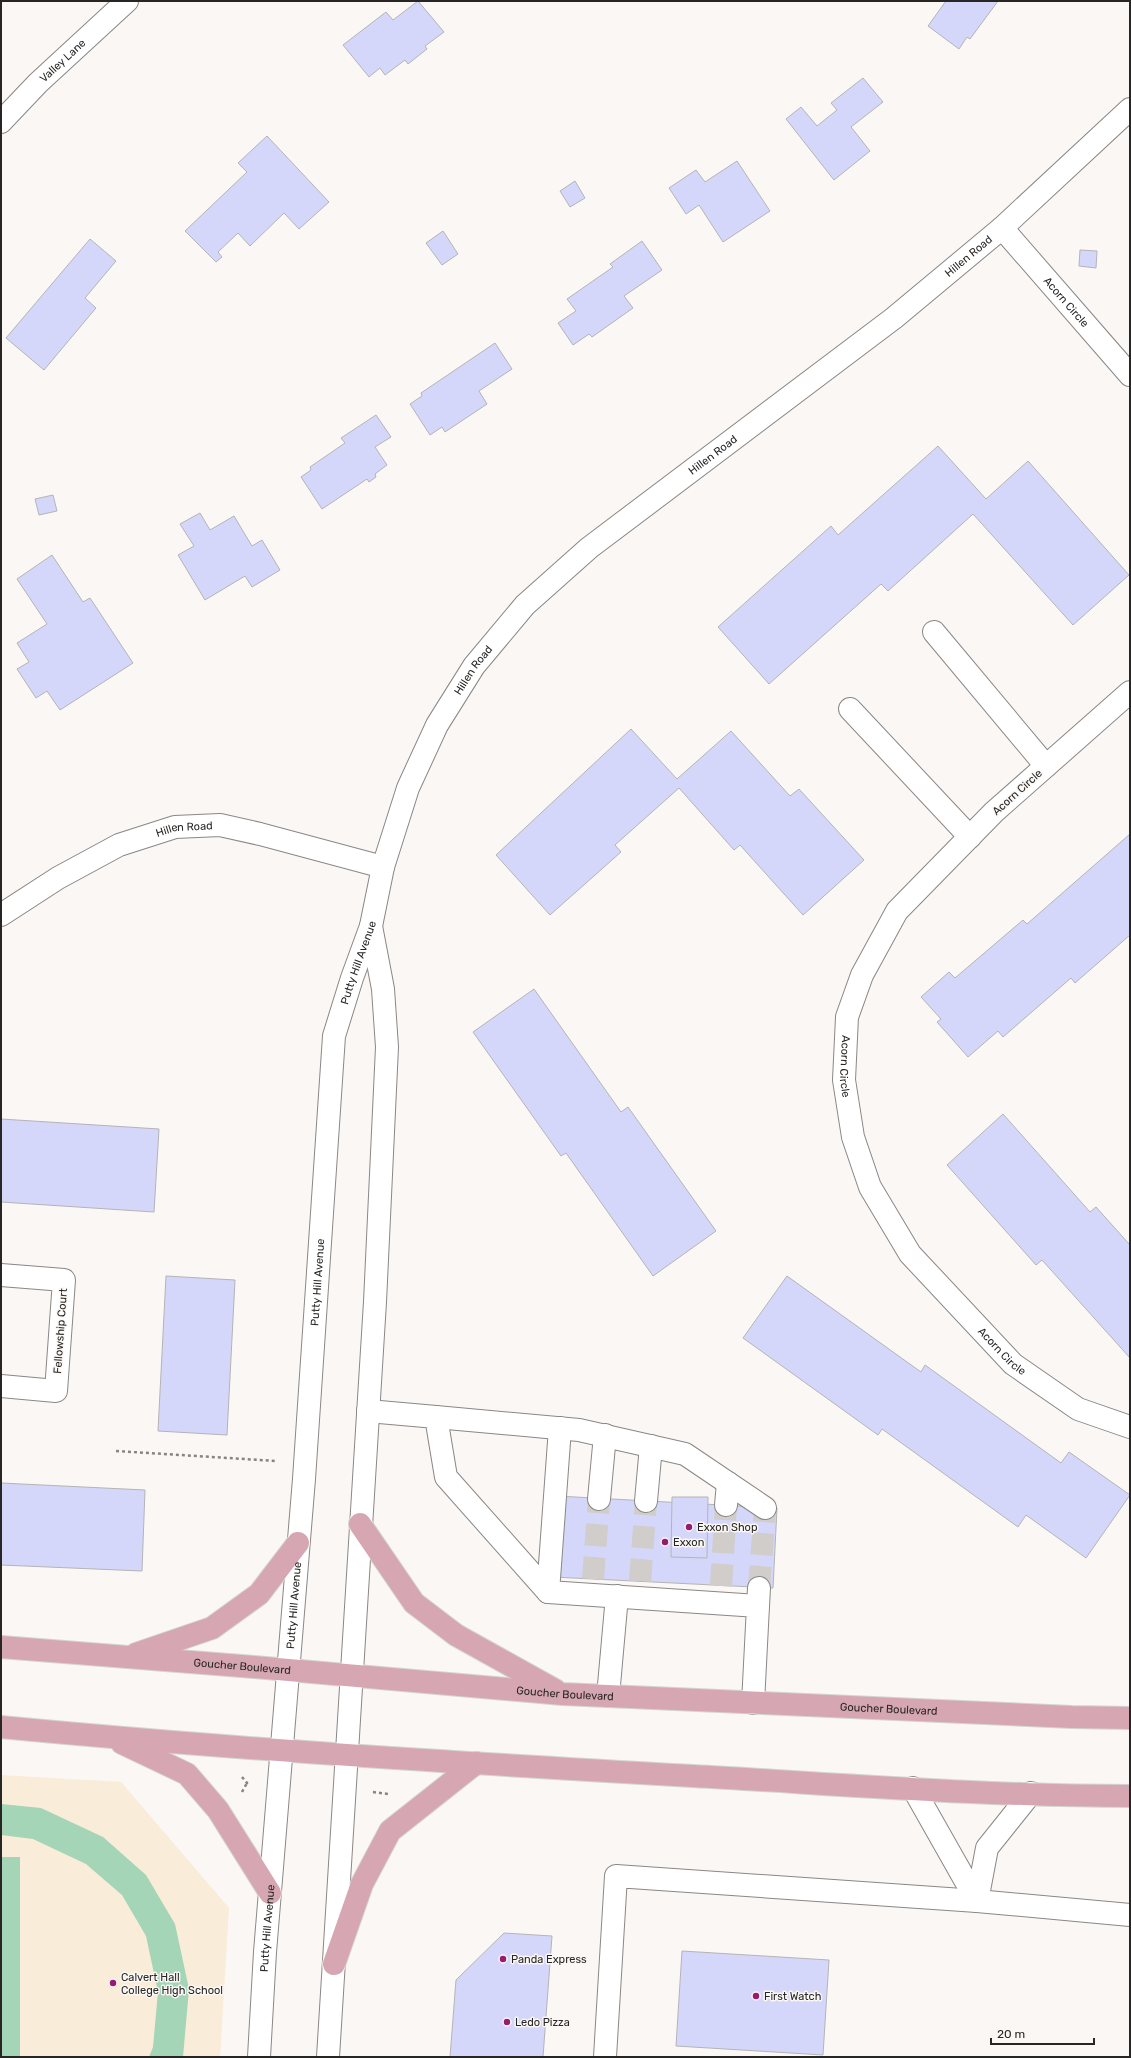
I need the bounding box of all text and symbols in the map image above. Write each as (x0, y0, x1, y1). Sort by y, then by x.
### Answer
street label: Valley Lane (37, 37, 88, 85)
street label: Hillen Road (942, 233, 995, 280)
street label: Acorn Circle (1041, 274, 1091, 330)
street label: Hillen Road (686, 433, 740, 478)
street label: Hillen Road (452, 643, 495, 697)
street label: Acorn Circle (990, 767, 1045, 818)
street label: Hillen Road (154, 819, 213, 840)
street label: Putty Hill Avenue (338, 920, 379, 1006)
street label: Acorn Circle (837, 1035, 853, 1098)
street label: Putty Hill Avenue (308, 1238, 327, 1326)
street label: Fellowship Court (51, 1287, 70, 1374)
street label: Acorn Circle (975, 1325, 1028, 1378)
place label: Exxon Shop (697, 1521, 757, 1534)
marker: Exxon Shop (684, 1522, 694, 1532)
place label: Exxon (673, 1536, 704, 1549)
marker: Exxon (660, 1537, 670, 1547)
street label: Putty Hill Avenue (284, 1561, 304, 1650)
street label: Goucher Boulevard (193, 1656, 291, 1677)
street label: Goucher Boulevard (516, 1684, 614, 1703)
street label: Goucher Boulevard (840, 1701, 938, 1718)
street label: Putty Hill Avenue (258, 1884, 278, 1972)
place label: Panda Express (511, 1953, 587, 1966)
marker: Panda Express (498, 1954, 508, 1964)
place label: Calvert Hall College High School (121, 1971, 223, 1997)
marker: Calvert Hall College High School (108, 1978, 118, 1988)
place label: First Watch (764, 1990, 821, 2003)
marker: First Watch (751, 1991, 761, 2001)
place label: Ledo Pizza (515, 2016, 570, 2029)
marker: Ledo Pizza (502, 2017, 512, 2027)
scale bar (991, 2020, 1094, 2046)
text: 20 m (997, 2027, 1025, 2041)

